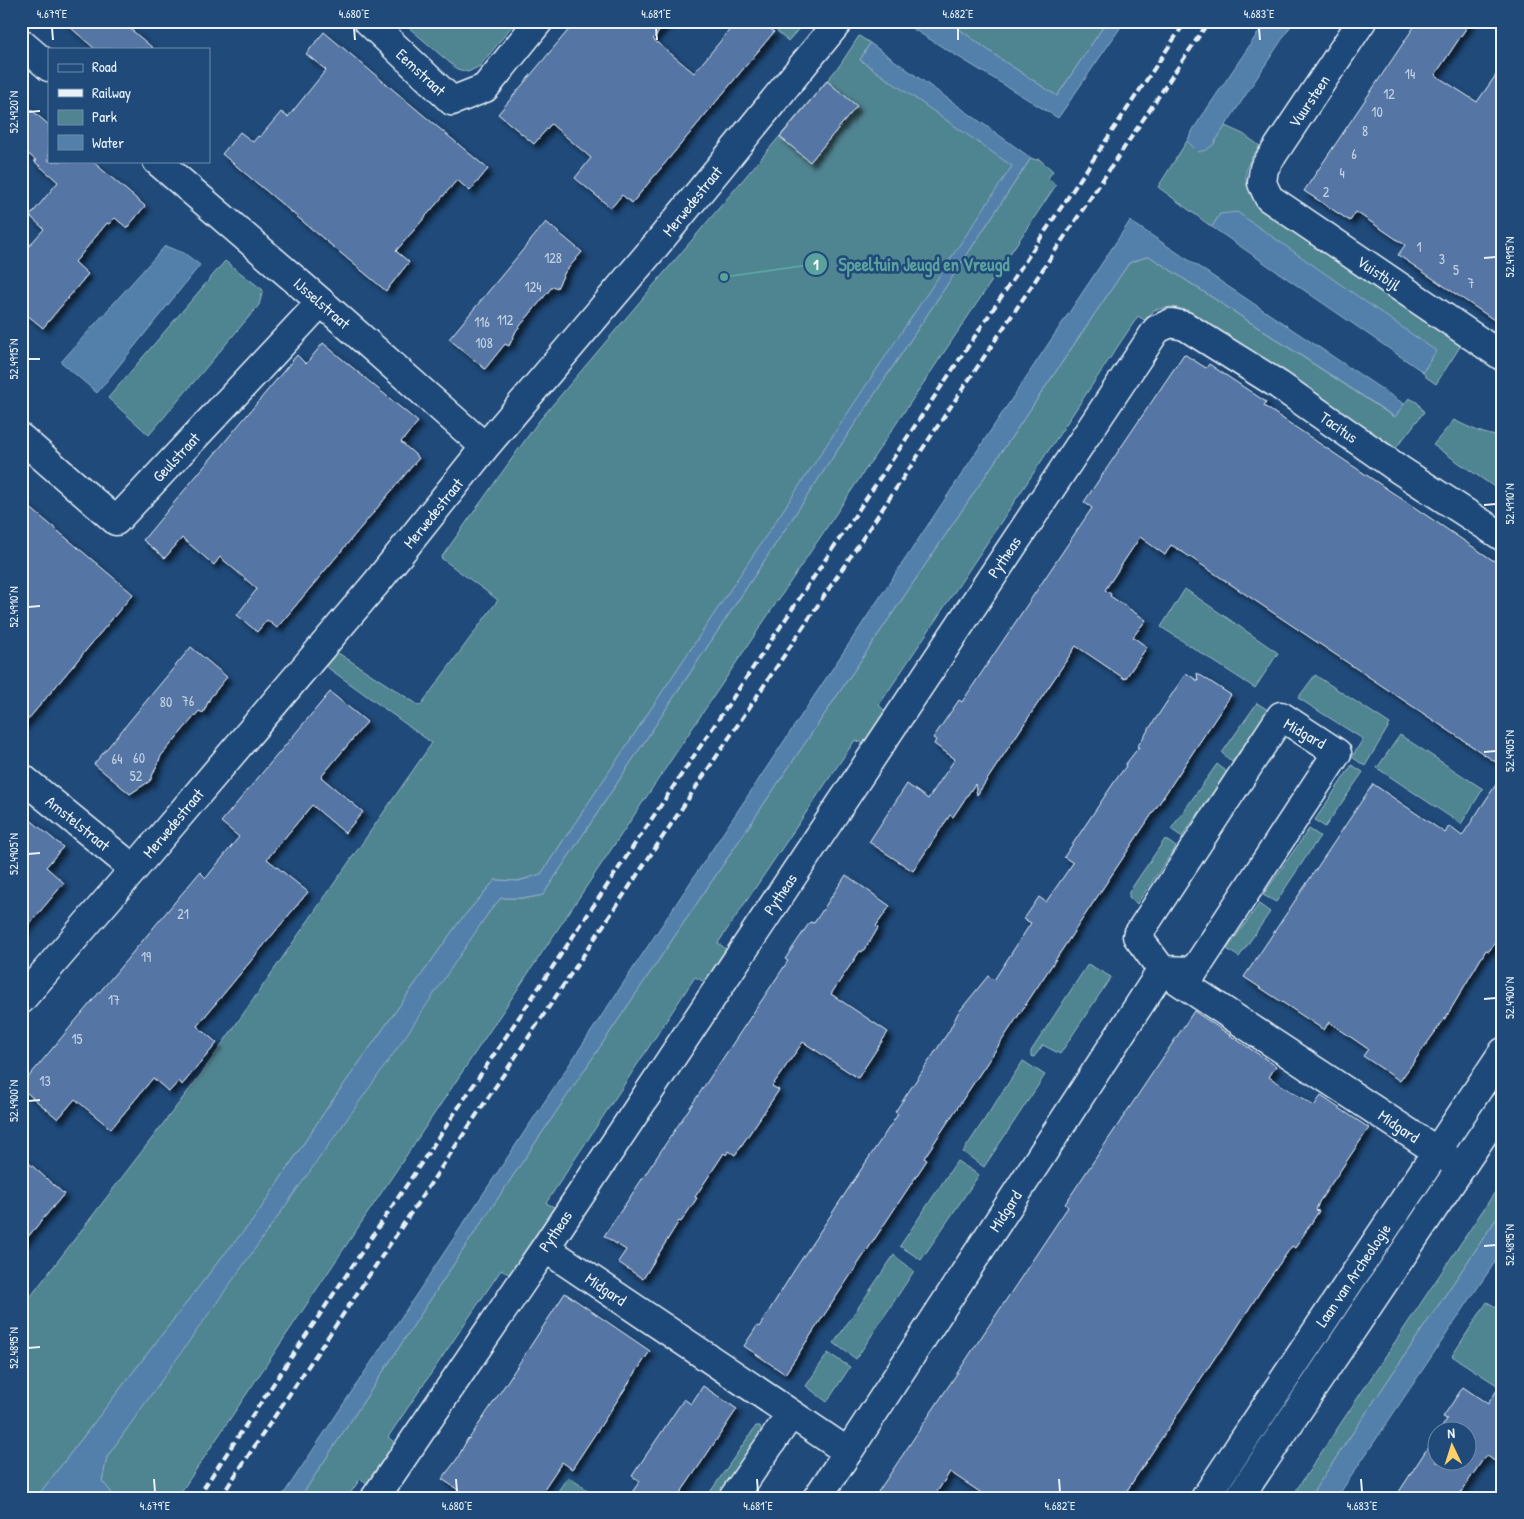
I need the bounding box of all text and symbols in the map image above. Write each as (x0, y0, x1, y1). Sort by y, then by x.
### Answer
text: 4.679°E (37, 5, 68, 22)
text: 4.680°E (339, 5, 370, 22)
text: 4.681°E (641, 5, 671, 22)
text: 4.682°E (943, 5, 974, 22)
text: 4.683°E (1244, 5, 1275, 22)
street label: Eemstraat (391, 43, 451, 101)
legend (48, 48, 210, 162)
text: Road (92, 56, 117, 77)
house number: 14 (1405, 64, 1415, 83)
street label: Vuursteen (1283, 70, 1335, 132)
text: Railway (92, 82, 131, 103)
house number: 12 (1383, 84, 1395, 103)
text: 52.4920°N (5, 91, 22, 133)
house number: 10 (1371, 102, 1383, 121)
text: Park (92, 106, 117, 127)
house number: 8 (1362, 121, 1368, 140)
text: Water (92, 132, 124, 153)
house number: 6 (1351, 144, 1357, 163)
street label: Merwedestraat (657, 161, 727, 241)
house number: 4 (1339, 163, 1345, 182)
house number: 2 (1323, 182, 1330, 201)
house number: 1 (1416, 237, 1422, 256)
text: 52.4915°N (1501, 237, 1518, 277)
house number: 128 (544, 248, 562, 267)
callout: Speeltuin Jeugd en Vreugd (803, 248, 1019, 281)
house number: 3 (1439, 249, 1445, 268)
street label: Vuistbijl (1353, 250, 1406, 296)
text: Speeltuin Jeugd en Vreugd (839, 252, 1009, 278)
text: 1 (813, 254, 819, 275)
house number: 5 (1453, 260, 1459, 279)
street label: IJsselstraat (289, 272, 355, 334)
house number: 7 (1468, 273, 1475, 292)
house number: 124 (525, 277, 541, 296)
house number: 112 (497, 310, 514, 329)
house number: 116 (474, 312, 490, 331)
house number: 108 (475, 333, 493, 352)
text: 52.4915°N (5, 339, 22, 379)
street label: Tacitus (1316, 406, 1362, 448)
street label: Geulstraat (147, 427, 205, 487)
street label: Merwedestraat (398, 473, 468, 553)
text: 52.4910°N (1501, 483, 1518, 525)
street label: Pytheas (982, 532, 1026, 582)
text: 52.4910°N (5, 586, 22, 628)
house number: 76 (182, 691, 195, 710)
house number: 80 (160, 692, 172, 711)
street label: Midgard (1280, 712, 1330, 754)
text: 52.4905°N (1501, 730, 1518, 772)
house number: 60 (133, 748, 145, 767)
house number: 64 (112, 749, 122, 768)
house number: 52 (130, 766, 143, 785)
street label: Merwedestraat (137, 783, 209, 862)
street label: Amstelstraat (41, 790, 115, 856)
text: 52.4905°N (5, 833, 22, 875)
street label: Pytheas (758, 869, 802, 919)
house number: 21 (177, 904, 189, 923)
house number: 19 (141, 947, 151, 966)
text: 52.4900°N (1501, 977, 1518, 1019)
house number: 17 (108, 990, 120, 1009)
house number: 15 (71, 1029, 83, 1048)
house number: 13 (39, 1071, 51, 1090)
text: 52.4900°N (5, 1080, 22, 1122)
street label: Midgard (1374, 1104, 1424, 1148)
street label: Midgard (983, 1186, 1027, 1236)
street label: Pytheas (533, 1206, 577, 1256)
street label: Laan van Archeologie (1310, 1218, 1396, 1331)
text: 52.4895°N (1501, 1224, 1518, 1266)
street label: Midgard (581, 1267, 631, 1311)
text: 52.4895°N (5, 1327, 22, 1369)
north arrow (1426, 1422, 1476, 1472)
text: N (1447, 1423, 1456, 1442)
text: 4.679°E (140, 1497, 171, 1514)
text: 4.680°E (442, 1497, 473, 1514)
text: 4.681°E (743, 1497, 773, 1514)
text: 4.682°E (1045, 1497, 1076, 1514)
text: 4.683°E (1347, 1497, 1378, 1514)

